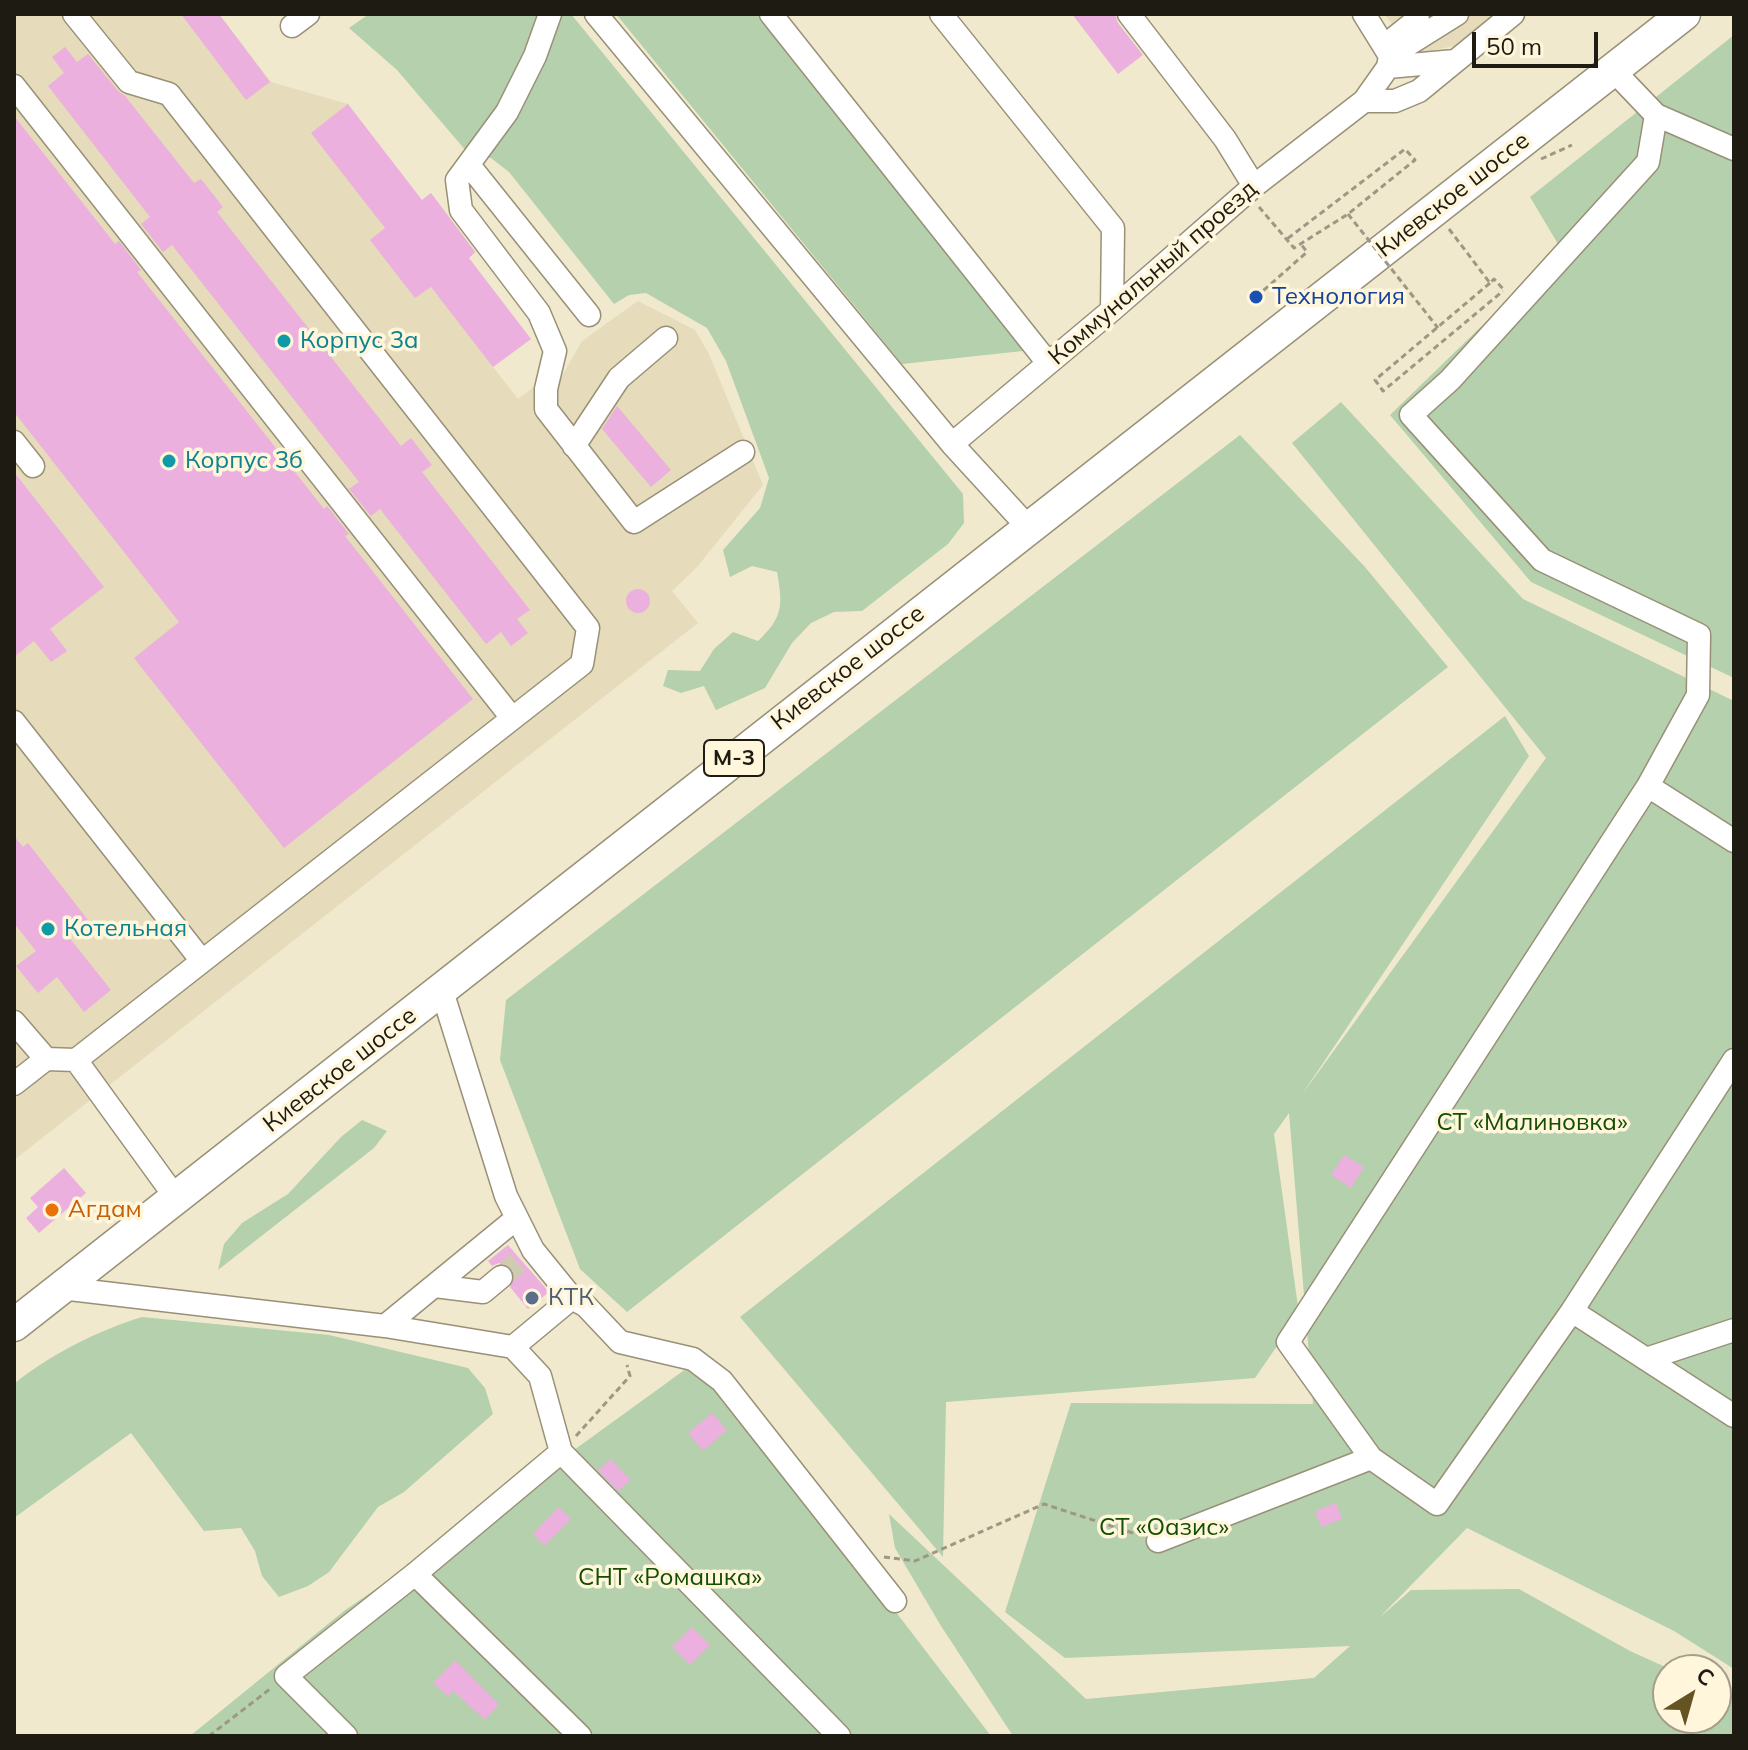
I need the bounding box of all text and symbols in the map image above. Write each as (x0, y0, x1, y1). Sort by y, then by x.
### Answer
scale bar (1476, 16, 1602, 66)
text: 50 m (1486, 31, 1542, 61)
street label: Киевское шоссе (1371, 126, 1535, 264)
street label: Коммунальный проезд (1043, 175, 1263, 371)
place label: Технология (1272, 283, 1405, 311)
marker: Технология (1247, 288, 1265, 306)
place label: Корпус 3a (300, 327, 418, 355)
marker: Корпус 3a (275, 332, 293, 350)
place label: Корпус 3б (185, 447, 303, 475)
marker: Корпус 3б (160, 452, 178, 470)
street label: Киевское шоссе (766, 599, 930, 737)
road number: М-3 (704, 740, 764, 776)
place label: Котельная (64, 915, 187, 943)
marker: Котельная (39, 920, 57, 938)
street label: Киевское шоссе (258, 1001, 422, 1139)
park label: СТ «Малиновка» (1436, 1109, 1628, 1137)
place label: Агдам (68, 1196, 142, 1224)
marker: Агдам (43, 1201, 61, 1219)
place label: КТК (548, 1284, 594, 1312)
marker: КТК (523, 1289, 541, 1307)
park label: СТ «Оазис» (1099, 1514, 1229, 1542)
park label: СНТ «Ромашка» (578, 1564, 762, 1592)
north arrow (1652, 1654, 1732, 1734)
text: С (1691, 1661, 1720, 1692)

